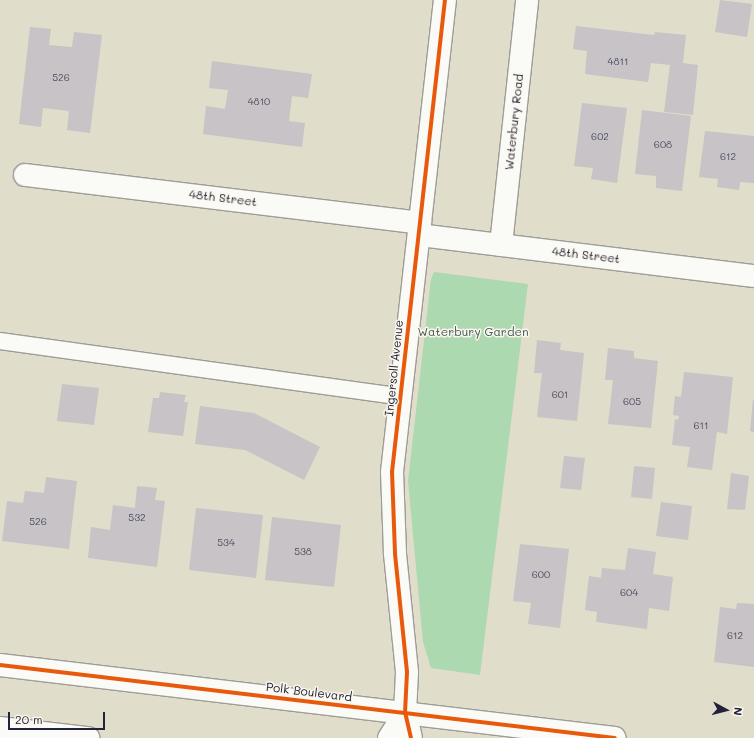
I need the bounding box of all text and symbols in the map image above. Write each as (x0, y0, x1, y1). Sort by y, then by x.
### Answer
house number: 4811 (608, 56, 628, 68)
house number: 526 (52, 72, 70, 84)
street label: Waterbury Road (502, 73, 526, 171)
house number: 4810 (248, 96, 270, 108)
house number: 602 (591, 131, 609, 143)
house number: 608 (654, 139, 672, 151)
house number: 612 (720, 151, 736, 163)
street label: 48th Street (188, 187, 258, 209)
street label: 48th Street (551, 244, 621, 266)
street label: Ingersoll Avenue (382, 319, 406, 417)
park label: Waterbury Garden (417, 325, 529, 339)
house number: 601 (552, 389, 568, 401)
house number: 605 (623, 396, 641, 408)
house number: 611 (694, 420, 708, 432)
house number: 532 (128, 512, 146, 524)
house number: 526 (29, 516, 47, 528)
house number: 534 (217, 537, 235, 549)
house number: 538 (294, 546, 312, 558)
house number: 600 (532, 569, 550, 581)
house number: 604 (620, 587, 638, 599)
house number: 612 (727, 630, 743, 642)
street label: Polk Boulevard (265, 680, 353, 704)
north arrow (706, 690, 746, 730)
scale bar (10, 704, 107, 730)
text: N (730, 706, 746, 717)
text: 20 m (15, 711, 43, 727)

